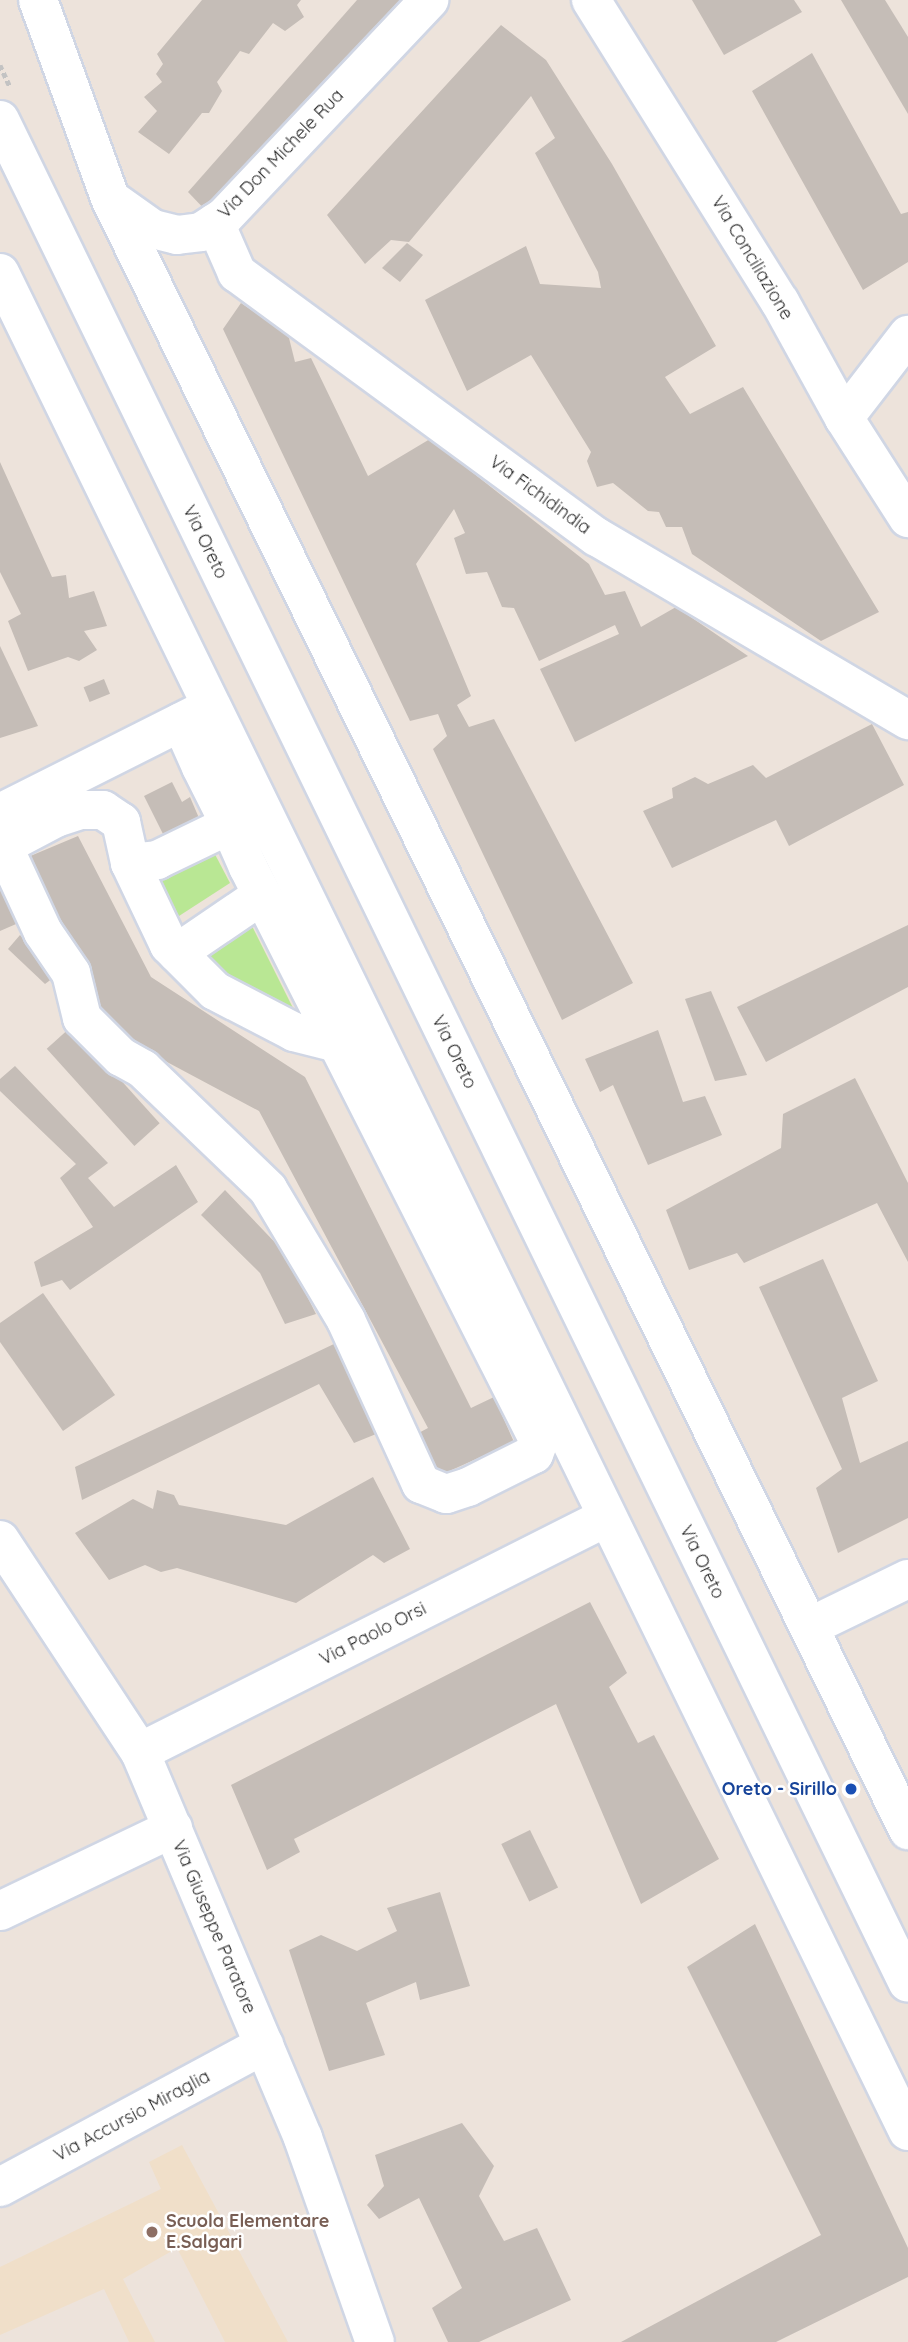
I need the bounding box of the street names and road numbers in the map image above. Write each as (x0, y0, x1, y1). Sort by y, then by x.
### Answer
street label: Via Don Michele Rua (214, 85, 348, 223)
street label: Via Conciliazione (707, 192, 797, 324)
street label: Via Fichidindia (485, 451, 595, 539)
street label: Via Oreto (178, 502, 232, 582)
street label: Via Oreto (427, 1012, 481, 1092)
street label: Via Oreto (675, 1522, 729, 1602)
street label: Via Paolo Orsi (316, 1598, 430, 1670)
street label: Via Giuseppe Paratore (168, 1837, 260, 2017)
street label: Via Accursio Miraglia (50, 2066, 214, 2166)

